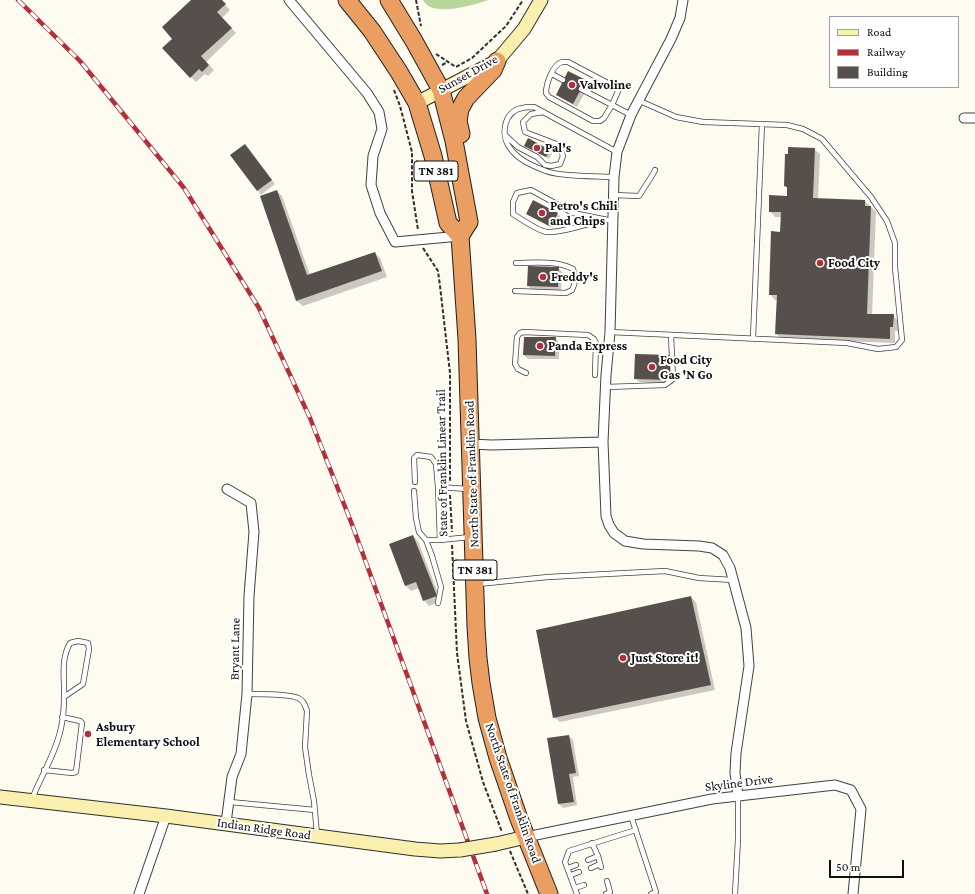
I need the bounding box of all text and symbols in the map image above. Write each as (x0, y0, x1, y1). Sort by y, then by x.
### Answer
legend (829, 16, 959, 88)
text: Road (867, 25, 891, 39)
text: Railway (867, 45, 905, 59)
street label: Sunset Drive (435, 51, 501, 97)
text: Building (867, 65, 908, 79)
place label: Valvoline (580, 77, 631, 93)
marker: Valvoline (567, 80, 577, 90)
place label: Pal's (545, 140, 571, 156)
marker: Pal's (532, 143, 542, 153)
road number: TN 381 (414, 161, 458, 181)
place label: Petro's Chili and Chips (550, 198, 617, 229)
marker: Petro's Chili and Chips (537, 208, 547, 218)
place label: Food City (828, 255, 880, 271)
marker: Food City (815, 258, 825, 268)
place label: Freddy's (551, 269, 598, 285)
marker: Freddy's (538, 272, 548, 282)
place label: Panda Express (548, 338, 627, 354)
marker: Panda Express (535, 341, 545, 351)
place label: Food City Gas 'N Go (660, 352, 713, 383)
marker: Food City Gas 'N Go (647, 362, 657, 372)
street label: State of Franklin Linear Trail (433, 389, 451, 537)
street label: North State of Franklin Road (462, 400, 482, 548)
road number: TN 381 (453, 560, 497, 580)
street label: Bryant Lane (227, 618, 243, 680)
place label: Just Store it! (631, 650, 699, 666)
marker: Just Store it! (618, 653, 628, 663)
place label: Asbury Elementary School (96, 719, 200, 750)
street label: North State of Franklin Road (482, 721, 544, 865)
marker: Asbury Elementary School (83, 729, 93, 739)
street label: Skyline Drive (704, 771, 774, 795)
street label: Indian Ridge Road (216, 815, 312, 843)
scale bar (831, 852, 906, 878)
text: 50 m (836, 860, 860, 874)

